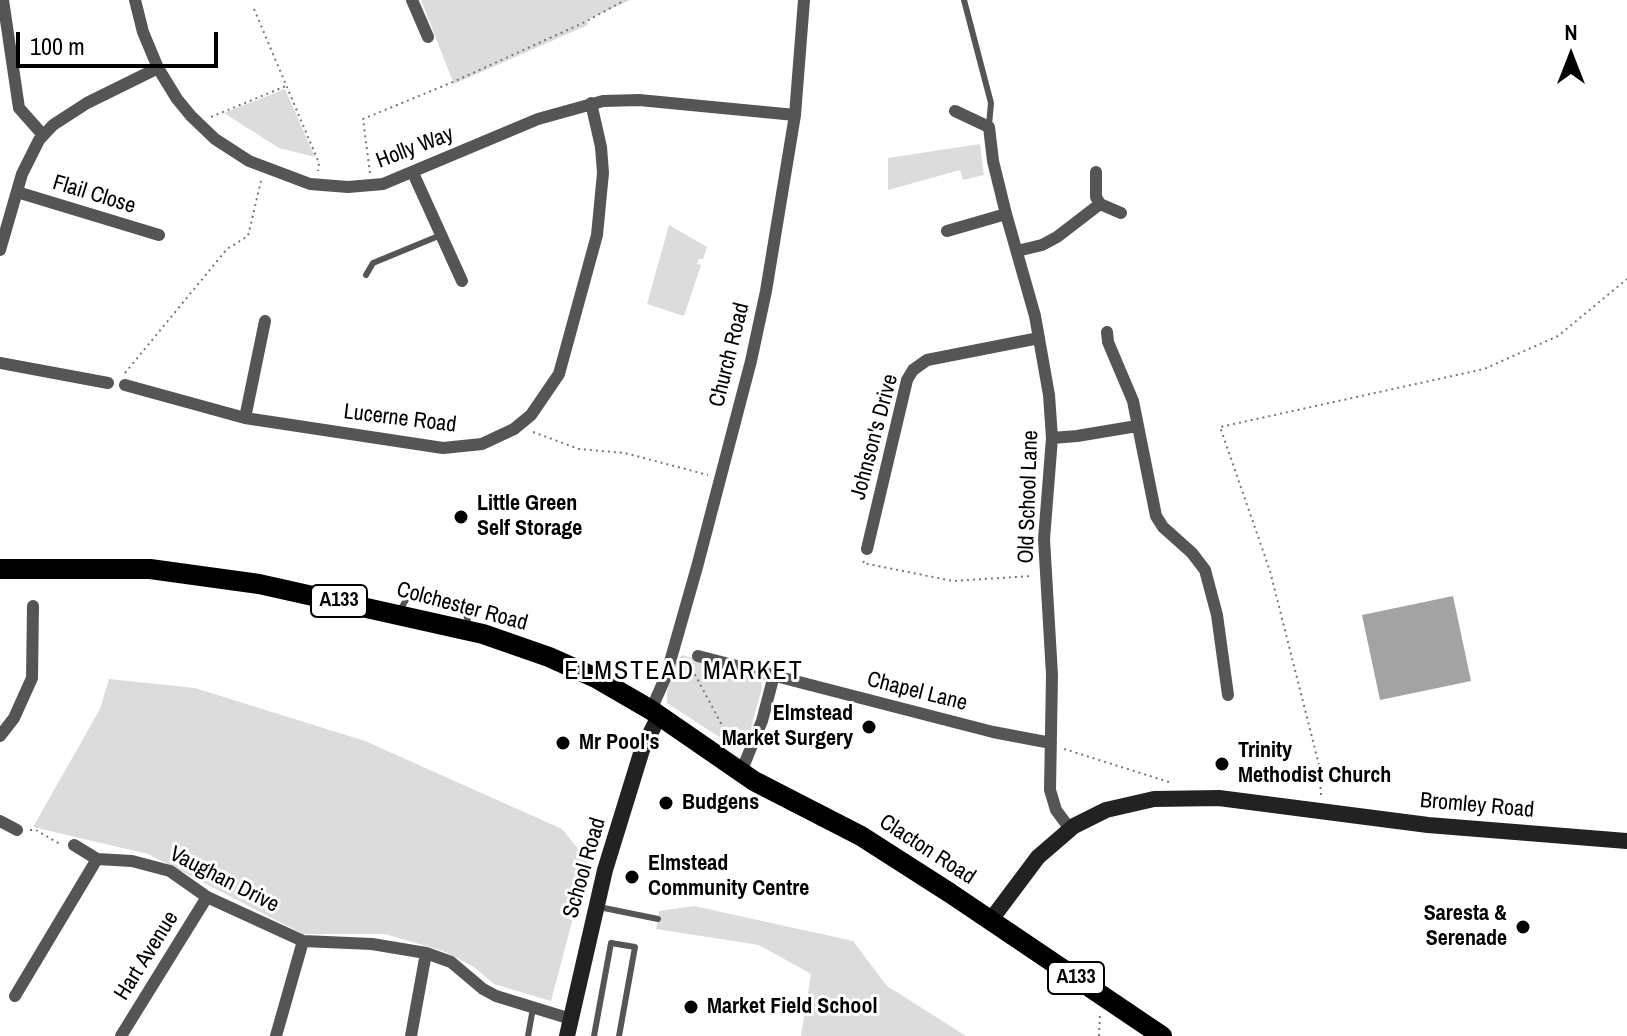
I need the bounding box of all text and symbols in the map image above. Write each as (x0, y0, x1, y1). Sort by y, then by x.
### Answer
scale bar (20, 16, 222, 66)
north arrow (1531, 16, 1611, 96)
text: N (1564, 17, 1578, 47)
text: 100 m (30, 30, 85, 62)
street label: Holly Way (373, 121, 457, 175)
street label: Flail Close (49, 170, 139, 220)
street label: Church Road (704, 300, 756, 410)
street label: Johnson's Drive (846, 371, 904, 503)
street label: Lucerne Road (342, 399, 458, 439)
street label: Old School Lane (1013, 430, 1045, 564)
place label: Little Green Self Storage (477, 491, 582, 542)
marker: Little Green Self Storage (452, 508, 470, 526)
street label: Colchester Road (394, 577, 530, 637)
road number: A133 (311, 585, 367, 617)
district label: ELMSTEAD MARKET (564, 656, 804, 688)
street label: Chapel Lane (864, 667, 970, 717)
place label: Elmstead Market Surgery (722, 701, 853, 752)
marker: Elmstead Market Surgery (860, 718, 878, 736)
place label: Mr Pool's (579, 730, 659, 756)
marker: Mr Pool's (554, 734, 572, 752)
place label: Trinity Methodist Church (1238, 738, 1391, 790)
marker: Trinity Methodist Church (1213, 755, 1231, 773)
street label: Bromley Road (1419, 788, 1535, 824)
place label: Budgens (682, 790, 759, 816)
marker: Budgens (657, 794, 675, 812)
street label: Clacton Road (874, 809, 980, 891)
street label: School Road (558, 815, 612, 921)
street label: Vaughan Drive (165, 841, 283, 919)
place label: Elmstead Community Centre (648, 851, 809, 902)
marker: Elmstead Community Centre (623, 868, 641, 886)
place label: Saresta & Serenade (1424, 901, 1507, 952)
street label: Hart Avenue (109, 907, 185, 1005)
marker: Saresta & Serenade (1514, 918, 1532, 936)
road number: A133 (1048, 962, 1104, 994)
place label: Market Field School (707, 994, 877, 1020)
marker: Market Field School (682, 998, 700, 1016)

